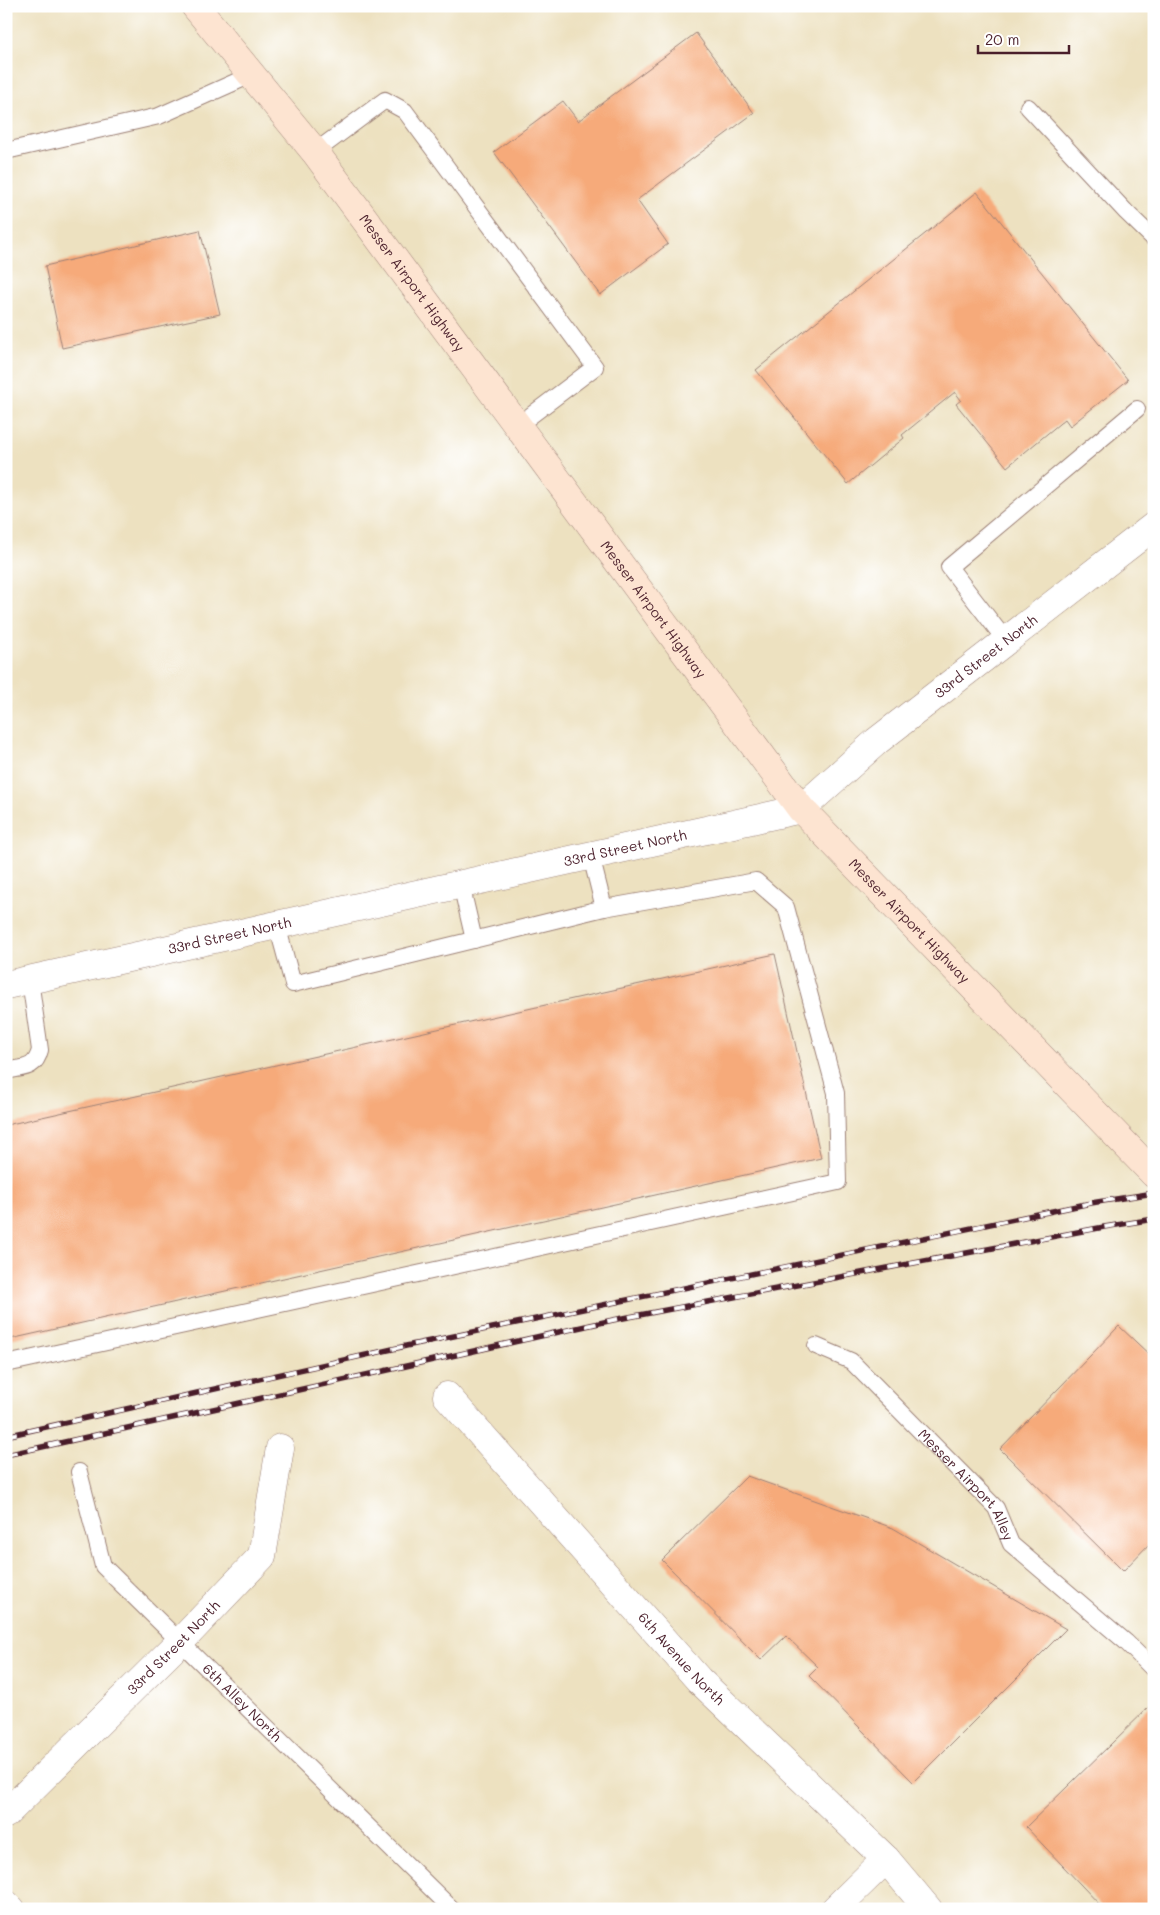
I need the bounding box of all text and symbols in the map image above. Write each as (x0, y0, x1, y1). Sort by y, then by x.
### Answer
scale bar (978, 22, 1069, 54)
text: 20 m (985, 29, 1019, 49)
street label: Messer Airport Highway (355, 210, 470, 355)
street label: Messer Airport Highway (597, 537, 711, 682)
street label: 33rd Street North (930, 610, 1041, 702)
street label: 33rd Street North (561, 825, 688, 870)
street label: Messer Airport Highway (845, 854, 974, 987)
street label: 33rd Street North (166, 912, 293, 958)
street label: Messer Airport Alley (914, 1424, 1018, 1543)
street label: 33rd Street North (122, 1596, 224, 1699)
street label: 6th Avenue North (634, 1608, 729, 1709)
street label: 6th Alley North (199, 1659, 286, 1746)

